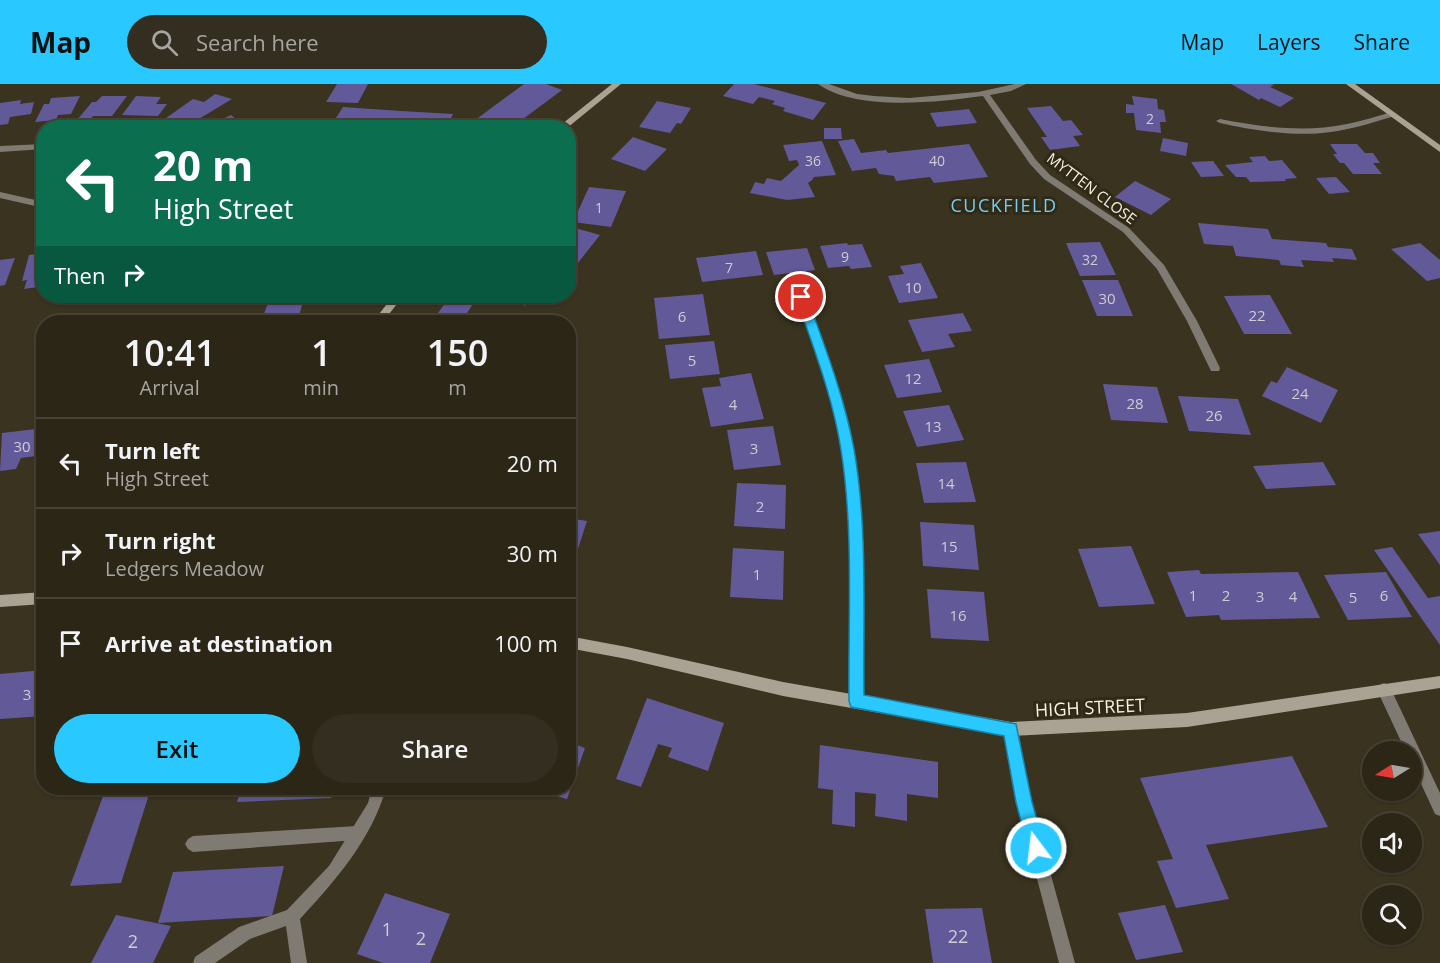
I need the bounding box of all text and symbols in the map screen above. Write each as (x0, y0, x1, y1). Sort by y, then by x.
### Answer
search box (127, 15, 547, 69)
text: Map (30, 23, 91, 61)
icon: search (148, 26, 181, 59)
text: Search here (196, 27, 319, 57)
text: Map (1181, 28, 1224, 56)
text: Layers (1257, 28, 1321, 56)
text: Share (1354, 28, 1410, 56)
house number: 2 (1146, 109, 1154, 128)
text: 20 m (153, 136, 253, 193)
icon: left (54, 144, 132, 222)
street label: MYTTEN CLOSE (1043, 148, 1141, 228)
house number: 36 (805, 151, 821, 170)
house number: 40 (929, 151, 945, 170)
text: High Street (153, 190, 293, 227)
district label: CUCKFIELD (950, 193, 1058, 217)
house number: 1 (595, 198, 603, 217)
house number: 9 (841, 247, 849, 266)
house number: 32 (1082, 250, 1098, 269)
icon: right (117, 258, 150, 291)
house number: 7 (725, 258, 733, 277)
text: Then (54, 260, 105, 290)
pin (775, 271, 826, 322)
house number: 10 (904, 277, 922, 297)
icon: arrive (784, 280, 817, 313)
house number: 30 (1098, 288, 1116, 308)
house number: 22 (1248, 305, 1266, 325)
house number: 6 (678, 306, 686, 326)
text: 10:41 (124, 328, 216, 377)
text: 1 (311, 328, 332, 377)
text: 150 (427, 328, 488, 377)
house number: 5 (688, 350, 696, 370)
house number: 12 (904, 368, 922, 388)
text: Arrival (140, 374, 200, 401)
text: min (303, 374, 339, 401)
text: m (448, 374, 467, 401)
house number: 24 (1291, 383, 1309, 403)
house number: 28 (1126, 393, 1144, 413)
house number: 4 (729, 394, 738, 414)
house number: 26 (1205, 405, 1223, 425)
house number: 13 (924, 416, 942, 436)
text: Turn left (105, 435, 200, 465)
house number: 30 (13, 436, 31, 456)
house number: 3 (750, 438, 758, 458)
icon: left (54, 447, 87, 480)
text: 20 m (507, 448, 558, 478)
text: High Street (105, 465, 209, 492)
house number: 14 (937, 473, 955, 493)
house number: 2 (756, 496, 764, 516)
text: Turn right (105, 525, 216, 555)
house number: 15 (940, 536, 958, 556)
icon: right (54, 537, 87, 570)
text: 30 m (507, 538, 558, 568)
text: Ledgers Meadow (105, 555, 264, 582)
house number: 1 (753, 564, 761, 584)
house number: 1 (1189, 585, 1197, 605)
house number: 2 (1222, 585, 1230, 605)
house number: 6 (1380, 585, 1388, 605)
house number: 3 (1256, 586, 1264, 606)
house number: 4 (1289, 586, 1298, 606)
house number: 5 (1349, 587, 1357, 607)
house number: 16 (949, 605, 967, 625)
icon: arrive (54, 627, 87, 660)
text: Arrive at destination (105, 628, 333, 658)
text: 100 m (494, 628, 558, 658)
house number: 3 (23, 684, 31, 704)
street label: HIGH STREET (1034, 692, 1146, 722)
button: Exit (54, 714, 300, 783)
button: Share (312, 714, 558, 783)
north arrow (1362, 741, 1422, 801)
map controls (1362, 741, 1422, 945)
button: sound (1362, 813, 1422, 873)
position arrow (1004, 816, 1068, 880)
button: search (1362, 885, 1422, 945)
house number: 1 (382, 917, 392, 941)
house number: 22 (948, 924, 968, 948)
house number: 2 (416, 926, 426, 950)
house number: 2 (128, 929, 138, 953)

